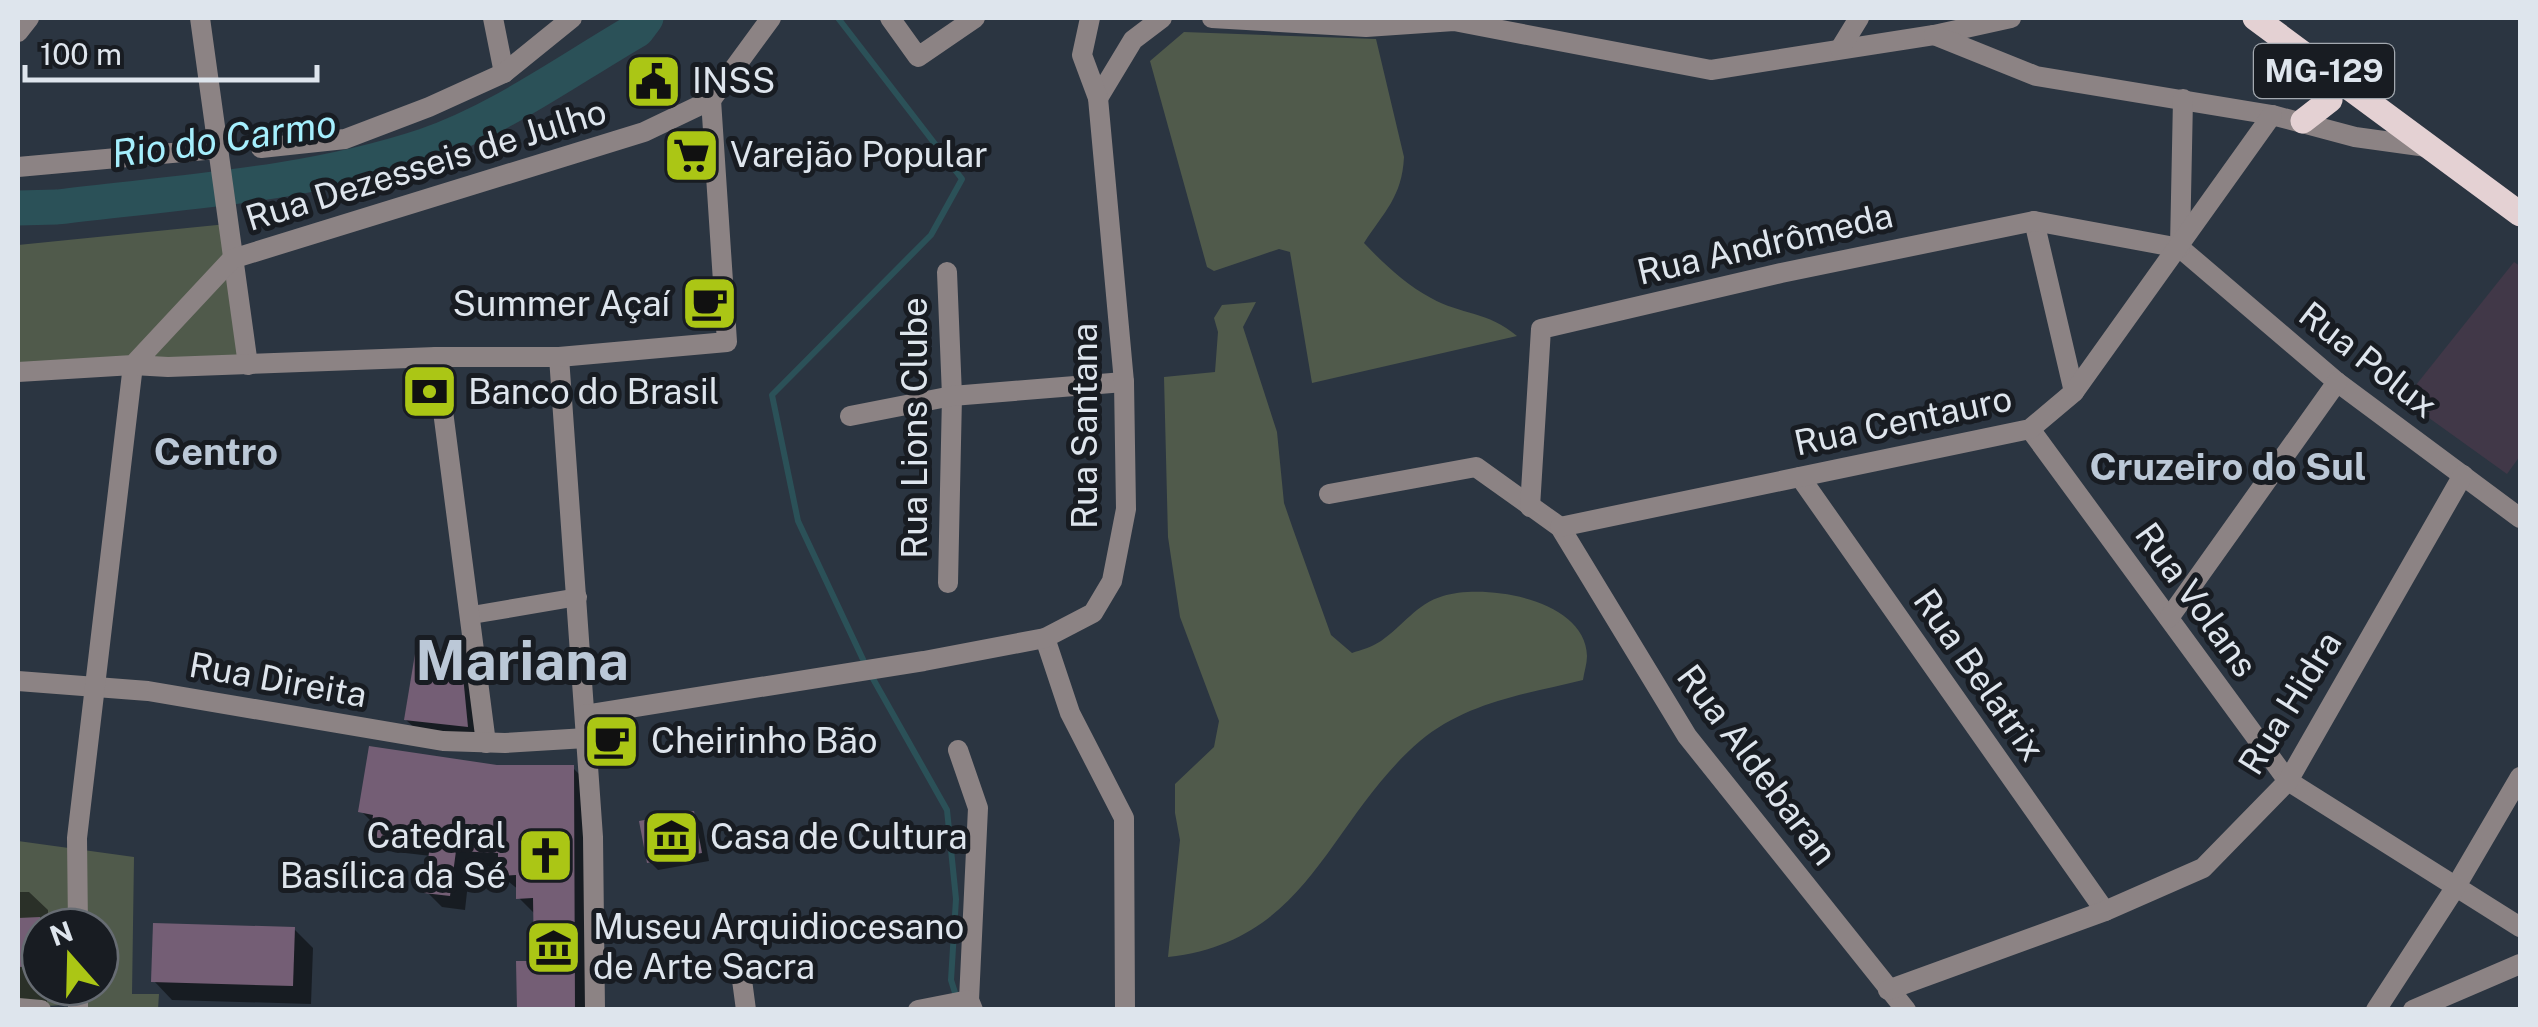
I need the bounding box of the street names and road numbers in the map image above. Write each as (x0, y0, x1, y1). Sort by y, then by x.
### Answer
road number: MG-129 (2254, 44, 2394, 98)
street label: Rua Dezesseis de Julho (241, 90, 611, 239)
street label: Rua Andrômeda (1633, 194, 1897, 293)
street label: Rua Polux (2291, 293, 2445, 426)
street label: Rua Lions Clube (894, 297, 935, 559)
street label: Rua Santana (1064, 323, 1105, 529)
street label: Rua Centauro (1790, 377, 2015, 464)
street label: Rua Volans (2127, 515, 2266, 685)
street label: Rua Belatrix (1905, 581, 2053, 768)
street label: Rua Hidra (2230, 624, 2350, 782)
street label: Rua Direita (186, 644, 370, 715)
street label: Rua Aldebaran (1669, 657, 1846, 873)

